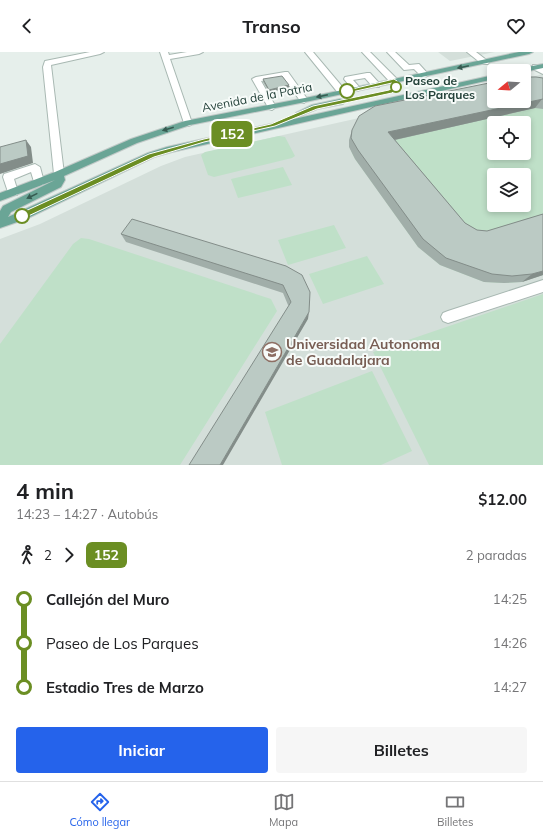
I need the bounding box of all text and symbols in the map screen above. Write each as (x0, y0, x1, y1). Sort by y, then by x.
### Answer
icon: back (16, 15, 38, 37)
text: Transo (242, 15, 301, 38)
icon: heart (505, 15, 527, 37)
one-way arrow (457, 64, 469, 70)
north arrow (487, 64, 531, 108)
map controls (487, 64, 531, 212)
place label: Paseo de Los Parques (405, 73, 475, 102)
street label: Avenida de la Patria (201, 79, 313, 115)
marker: Paseo de Los Parques (390, 81, 402, 93)
unlabelled marker (339, 83, 355, 99)
one-way arrow (316, 94, 328, 100)
button: locate (487, 116, 531, 160)
line badge: 152 (209, 121, 255, 147)
text: 152 (219, 125, 245, 143)
one-way arrow (161, 126, 173, 132)
button: layers (487, 168, 531, 212)
one-way arrow (26, 193, 38, 199)
unlabelled marker (14, 208, 30, 224)
place label: Universidad Autonoma de Guadalajara (286, 335, 440, 369)
school or university icon: Universidad Autonoma de Guadalajara (261, 341, 283, 363)
text: 4 min (16, 477, 74, 505)
text: $12.00 (478, 490, 527, 509)
text: 14:23 – 14:27 · Autobús (16, 506, 158, 522)
icon: walk (16, 544, 38, 566)
icon: forward (58, 544, 80, 566)
text: 152 (94, 546, 119, 564)
text: 2 (44, 547, 52, 563)
text: 2 paradas (466, 547, 527, 563)
text: Callejón del Muro (46, 590, 170, 609)
text: 14:25 (493, 591, 527, 607)
text: Paseo de Los Parques (46, 634, 199, 653)
text: 14:26 (493, 635, 527, 651)
text: Estadio Tres de Marzo (46, 678, 204, 697)
text: 14:27 (493, 679, 527, 695)
button: Iniciar (16, 727, 268, 773)
button: Billetes (276, 727, 527, 773)
tab: Cómo llegar (69, 791, 130, 829)
tab: Mapa (269, 791, 298, 829)
tab: Billetes (437, 791, 474, 829)

